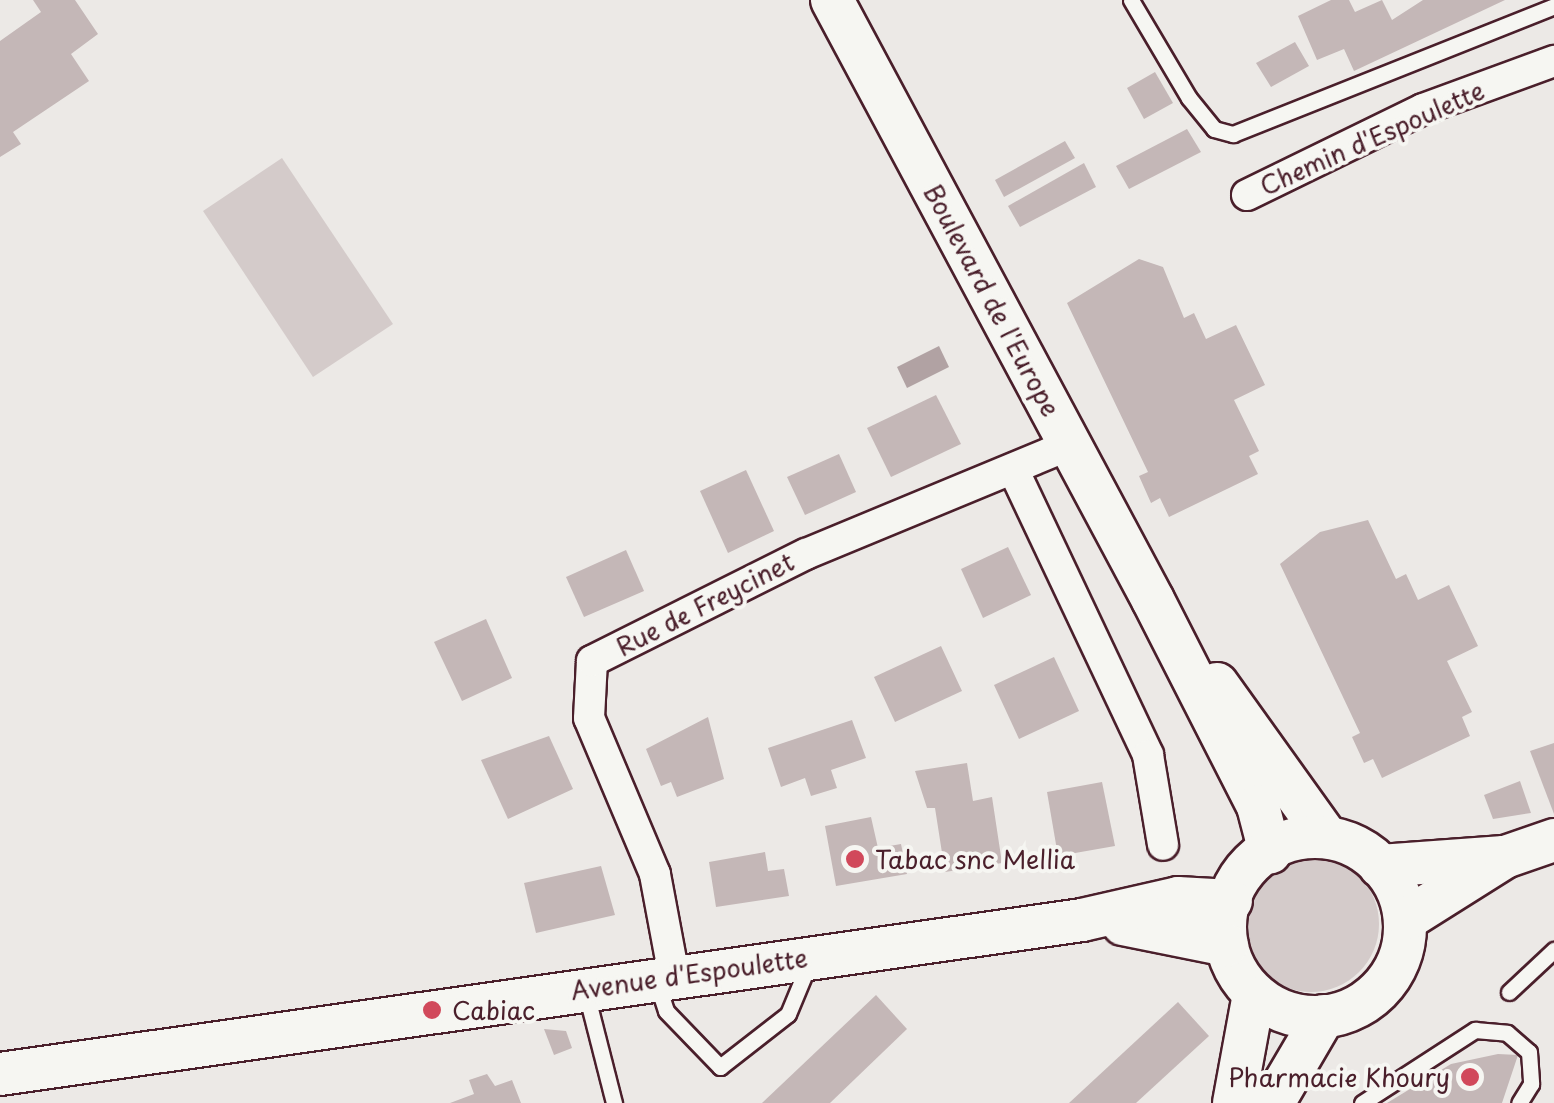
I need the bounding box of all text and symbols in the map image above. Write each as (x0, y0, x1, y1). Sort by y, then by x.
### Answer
street label: Chemin d'Espoulette (1255, 75, 1489, 201)
street label: Boulevard de l'Europe (918, 178, 1066, 422)
street label: Rue de Freycinet (609, 545, 801, 663)
place label: Tabac snc Mellia (875, 844, 1074, 874)
marker: Tabac snc Mellia (844, 848, 866, 870)
street label: Avenue d'Espoulette (569, 943, 809, 1005)
place label: Cabiac (452, 995, 535, 1025)
marker: Cabiac (421, 999, 443, 1021)
place label: Pharmacie Khoury (1226, 1062, 1450, 1092)
marker: Pharmacie Khoury (1459, 1066, 1481, 1088)

